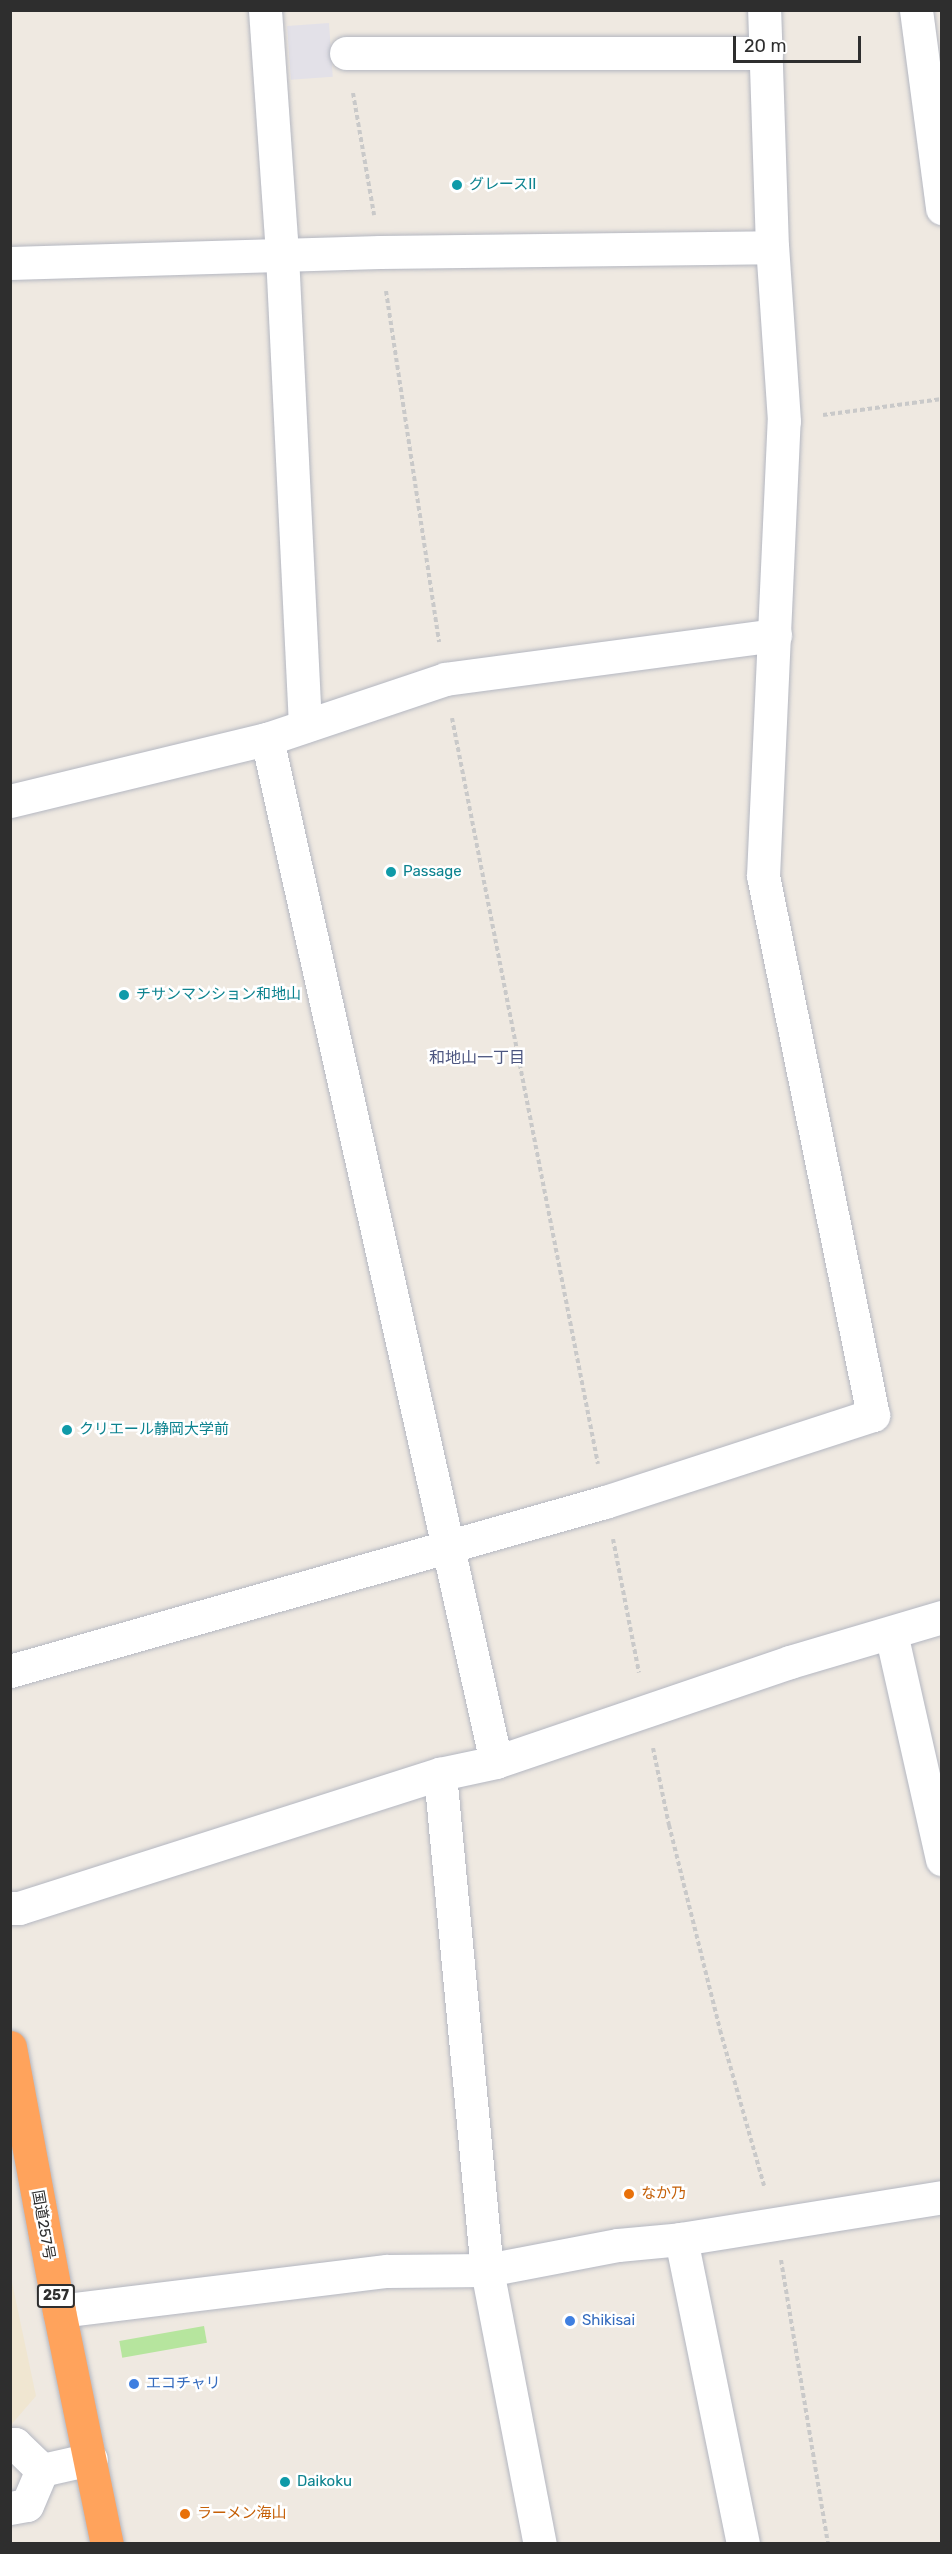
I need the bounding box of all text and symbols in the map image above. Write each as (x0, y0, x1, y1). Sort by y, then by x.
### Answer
scale bar (736, 24, 864, 62)
text: 20 m (744, 35, 786, 57)
place label: グレースII (469, 176, 537, 194)
marker: グレースII (450, 178, 464, 192)
place label: Passage (403, 863, 462, 881)
marker: Passage (384, 865, 398, 879)
place label: チサンマンション和地山 (136, 986, 301, 1004)
marker: チサンマンション和地山 (117, 988, 131, 1002)
district label: 和地山一丁目 (429, 1048, 525, 1068)
place label: クリエール静岡大学前 (79, 1421, 229, 1439)
marker: クリエール静岡大学前 (60, 1423, 74, 1437)
place label: なか乃 (641, 2185, 686, 2203)
marker: なか乃 (622, 2187, 636, 2201)
street label: 国道257号 (28, 2189, 58, 2261)
road number: 257 (36, 2285, 76, 2307)
place label: Shikisai (582, 2312, 635, 2330)
marker: Shikisai (563, 2314, 577, 2328)
place label: エコチャリ (146, 2375, 221, 2393)
marker: エコチャリ (127, 2377, 141, 2391)
place label: Daikoku (297, 2473, 352, 2491)
marker: Daikoku (278, 2475, 292, 2489)
place label: ラーメン海山 (197, 2505, 287, 2523)
marker: ラーメン海山 (178, 2507, 192, 2521)

